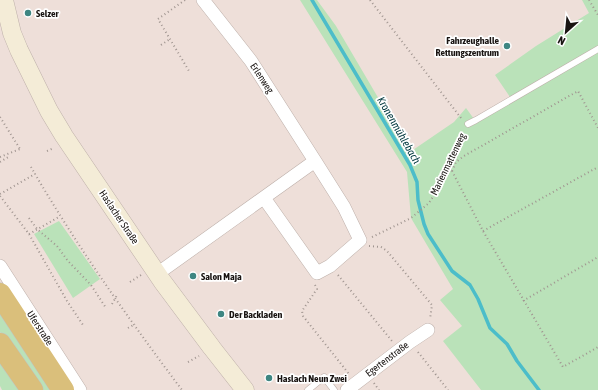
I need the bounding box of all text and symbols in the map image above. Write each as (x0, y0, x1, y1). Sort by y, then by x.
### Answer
marker: Selzer (23, 8, 33, 18)
place label: Selzer (36, 8, 59, 19)
north arrow (546, 12, 586, 52)
text: N (556, 34, 567, 48)
place label: Fahrzeughalle Rettungszentrum (435, 35, 499, 58)
marker: Fahrzeughalle Rettungszentrum (502, 41, 512, 51)
street label: Erlenweg (248, 61, 276, 96)
water label: Kronenmühlebach (375, 94, 423, 166)
street label: Marienmattenweg (428, 131, 468, 197)
street label: Haslacher Straße (97, 188, 141, 246)
marker: Salon Maja (188, 271, 198, 281)
place label: Salon Maja (201, 271, 242, 282)
street label: Uferstraße (25, 309, 56, 348)
marker: Der Backladen (216, 309, 226, 319)
place label: Der Backladen (229, 309, 283, 320)
street label: Egertenstraße (363, 339, 411, 379)
marker: Haslach Neun Zwei (264, 373, 274, 383)
place label: Haslach Neun Zwei (277, 373, 347, 384)

